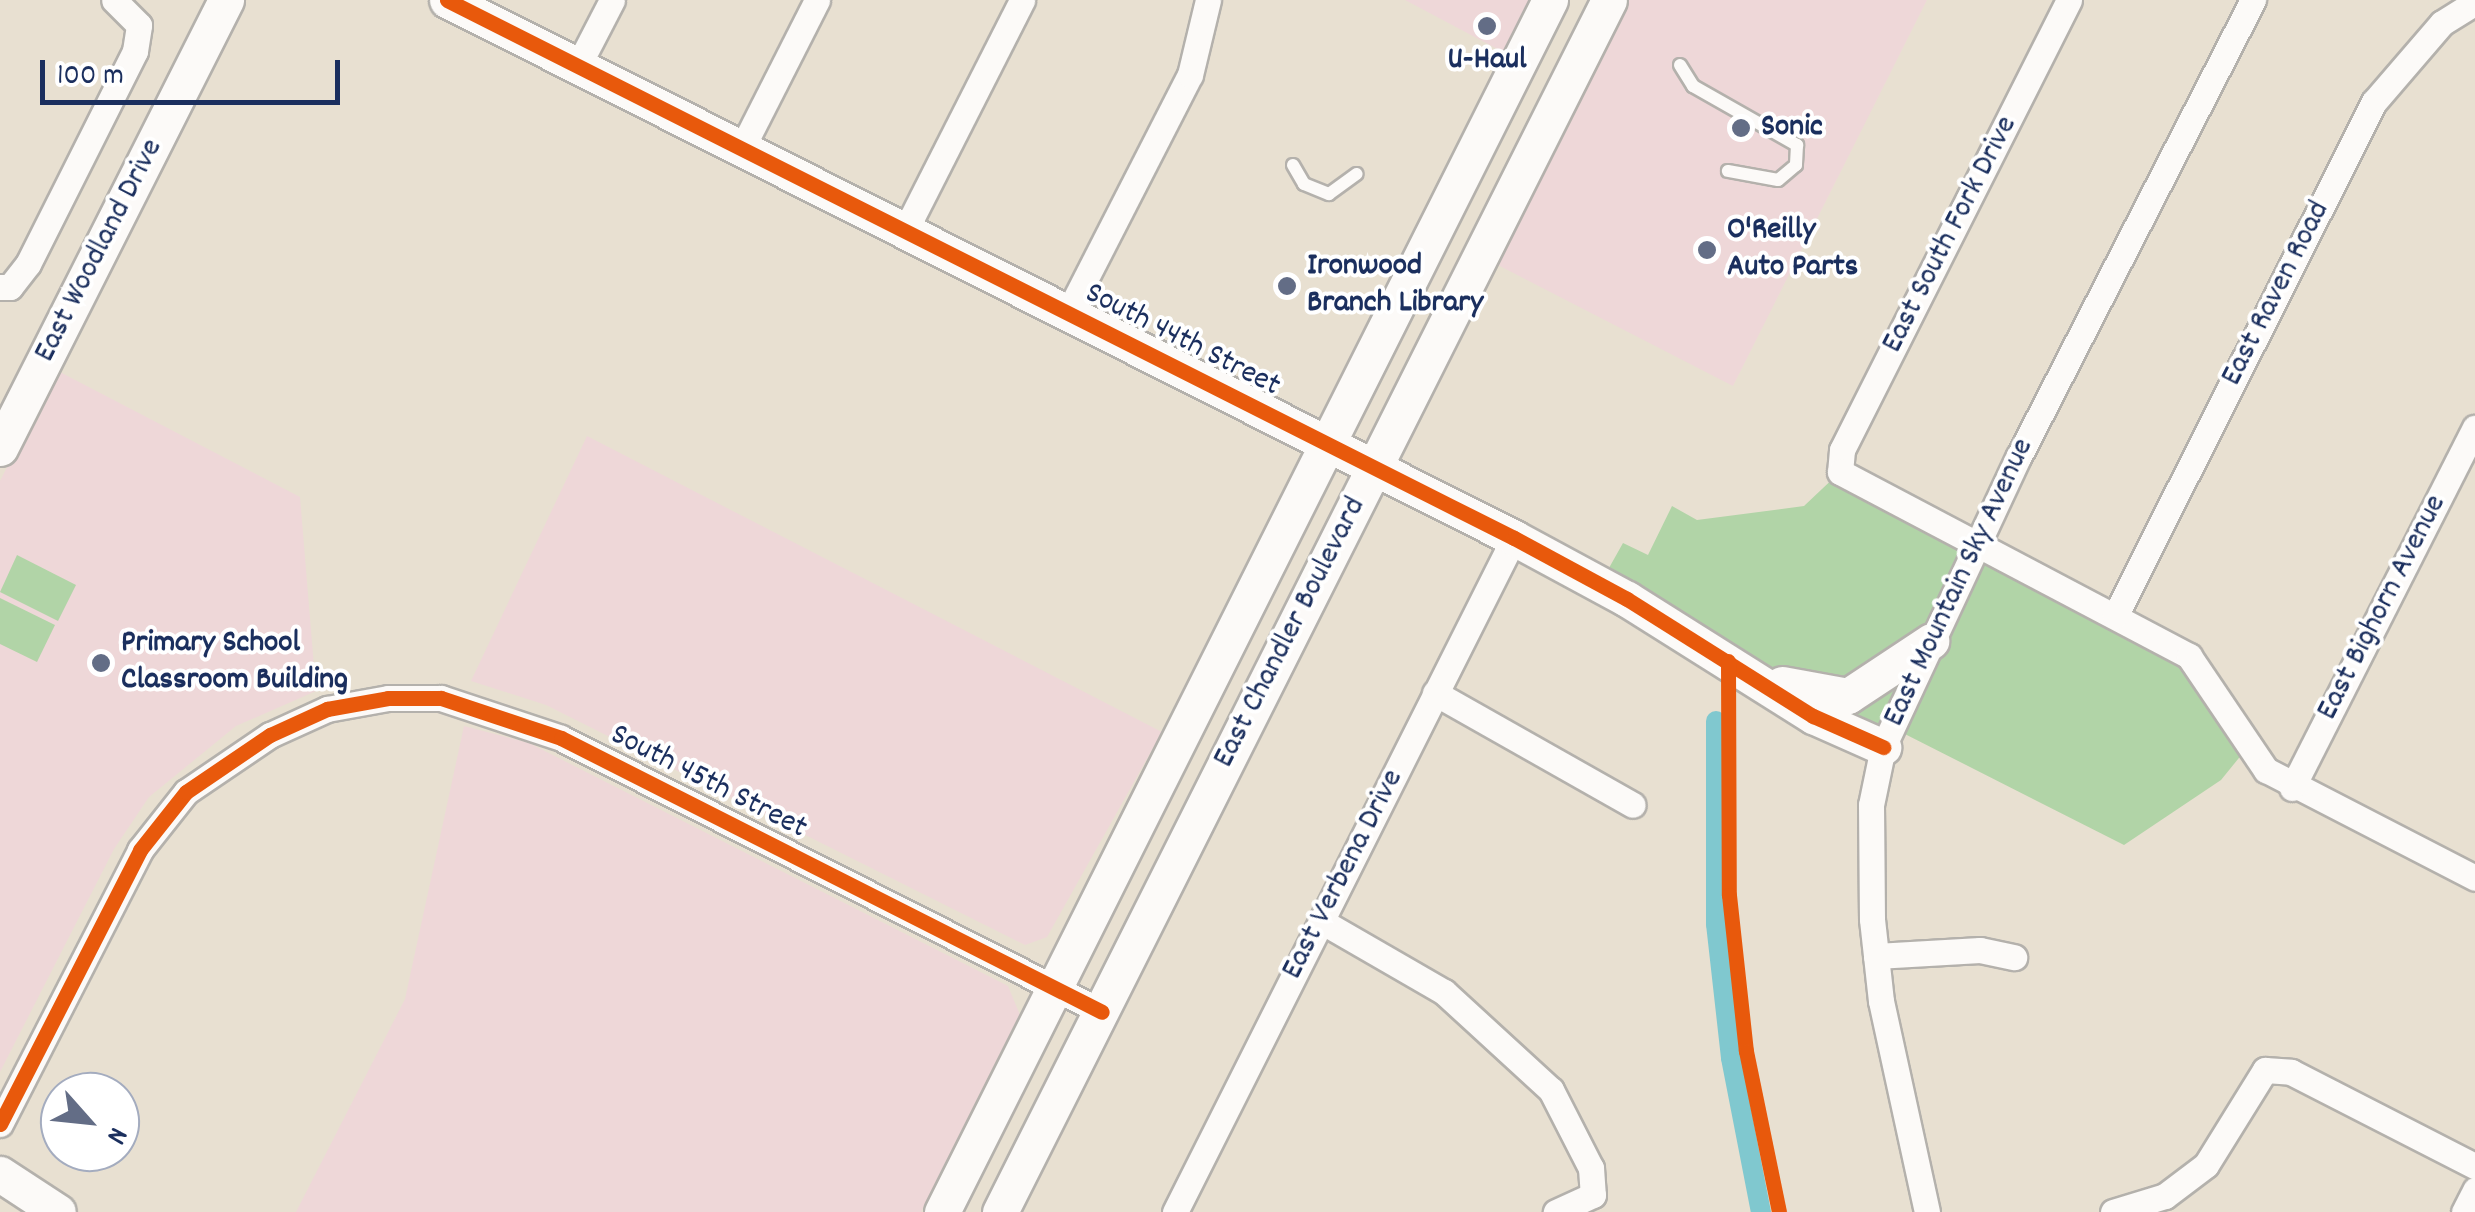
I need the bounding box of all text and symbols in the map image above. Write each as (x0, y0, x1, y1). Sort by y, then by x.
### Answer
marker: U-Haul (1476, 15, 1498, 37)
scale bar (45, 40, 345, 102)
place label: U-Haul (1447, 42, 1527, 80)
text: 100 m (57, 56, 124, 99)
place label: Sonic (1761, 109, 1823, 147)
street label: East South Fork Drive (1875, 110, 2027, 360)
marker: Sonic (1730, 117, 1752, 139)
street label: East Woodland Drive (27, 133, 173, 369)
street label: East Raven Road (2214, 195, 2340, 393)
place label: O'Reilly Auto Parts (1727, 213, 1858, 288)
marker: O'Reilly Auto Parts (1696, 239, 1718, 261)
place label: Ironwood Branch Library (1307, 249, 1483, 324)
street label: South 44th Street (1078, 275, 1286, 407)
marker: Ironwood Branch Library (1276, 275, 1298, 297)
street label: East Mountain Sky Avenue (1876, 433, 2044, 733)
street label: East Bighorn Avenue (2310, 489, 2456, 727)
street label: East Chandler Boulevard (1206, 491, 1376, 775)
place label: Primary School Classroom Building (121, 626, 348, 701)
marker: Primary School Classroom Building (90, 652, 112, 674)
street label: South 45th Street (603, 717, 813, 849)
street label: East Verbena Drive (1275, 764, 1413, 986)
north arrow (40, 1072, 140, 1172)
text: N (94, 1119, 136, 1150)

